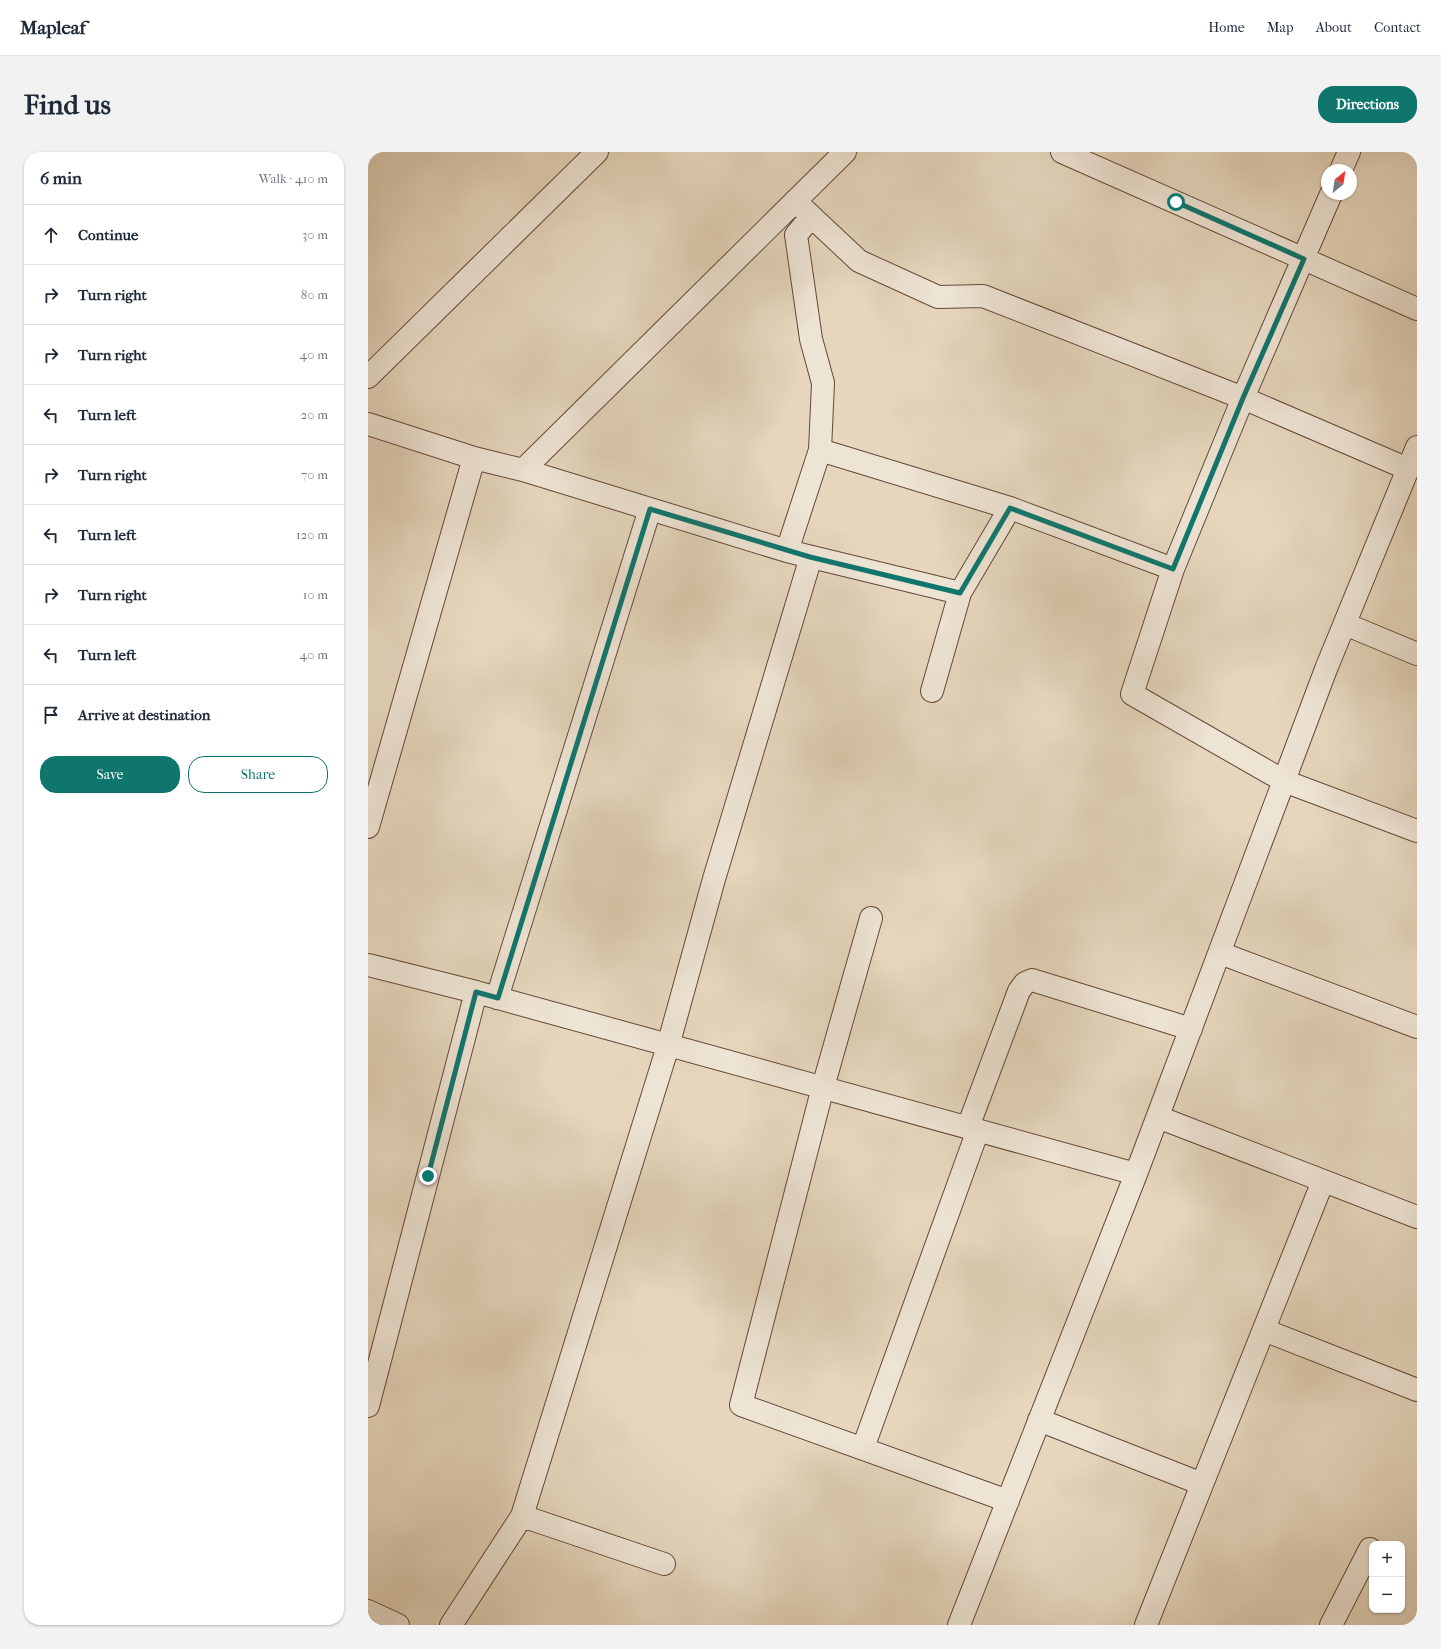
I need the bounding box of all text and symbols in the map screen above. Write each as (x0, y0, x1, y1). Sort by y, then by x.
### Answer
text: Mapleaf (20, 17, 86, 39)
text: Home (1208, 19, 1245, 36)
text: Map (1267, 19, 1294, 36)
text: About (1316, 19, 1352, 36)
text: Contact (1374, 19, 1421, 36)
button: Directions (1318, 86, 1417, 123)
text: Find us (24, 88, 111, 121)
north arrow (1321, 164, 1357, 200)
text: 6 min (40, 168, 82, 188)
text: Walk · 410 m (259, 171, 328, 186)
route start (1167, 193, 1185, 211)
icon: ahead (40, 224, 62, 246)
text: Continue (78, 226, 138, 244)
text: 30 m (302, 227, 328, 242)
icon: right (40, 284, 62, 306)
text: Turn right (78, 286, 147, 304)
text: 80 m (301, 287, 328, 302)
icon: right (40, 344, 62, 366)
text: Turn right (78, 346, 147, 364)
text: 40 m (300, 347, 328, 362)
icon: left (40, 404, 62, 426)
text: Turn left (78, 406, 136, 424)
text: 20 m (301, 407, 328, 422)
icon: right (40, 464, 62, 486)
text: Turn right (78, 466, 147, 484)
text: 70 m (301, 467, 328, 482)
icon: left (40, 524, 62, 546)
text: Turn left (78, 526, 136, 544)
text: 120 m (296, 527, 328, 542)
icon: right (40, 584, 62, 606)
text: Turn right (78, 586, 147, 604)
text: 10 m (303, 587, 328, 602)
icon: left (40, 644, 62, 666)
text: Turn left (78, 646, 136, 664)
text: 40 m (300, 647, 328, 662)
icon: arrive (40, 704, 62, 726)
text: Arrive at destination (78, 706, 210, 724)
button: Save (40, 756, 180, 793)
button: Share (188, 756, 328, 793)
route end (419, 1167, 437, 1185)
map controls (1369, 1541, 1405, 1613)
button: + (1369, 1541, 1405, 1577)
button: − (1369, 1577, 1405, 1613)

